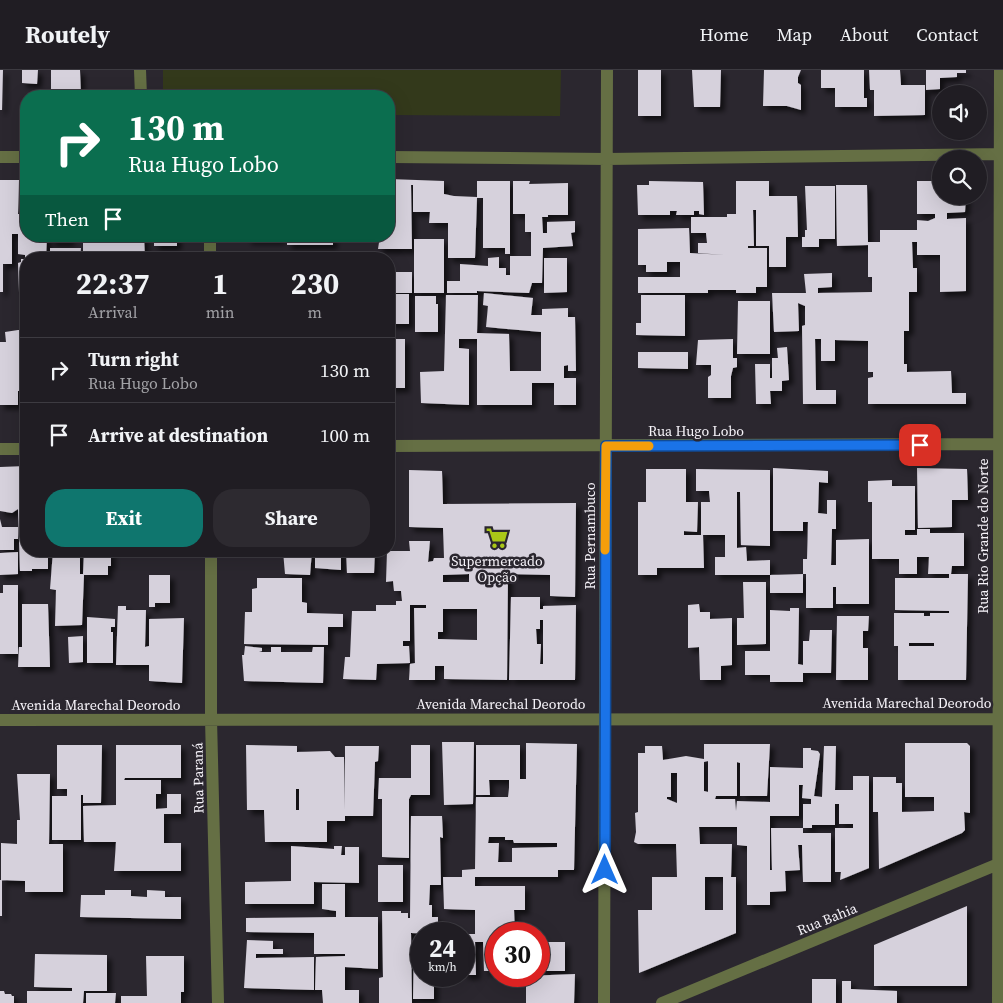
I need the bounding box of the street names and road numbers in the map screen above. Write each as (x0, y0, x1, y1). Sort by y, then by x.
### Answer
street label: Rua Hugo Lobo (648, 421, 744, 441)
street label: Rua Rio Grande do Norte (973, 458, 993, 614)
street label: Rua Pernambuco (580, 482, 600, 590)
street label: Avenida Marechal Deorodo (822, 693, 992, 713)
street label: Avenida Marechal Deorodo (416, 694, 586, 714)
street label: Avenida Marechal Deorodo (11, 695, 181, 715)
street label: Rua Paraná (187, 741, 209, 814)
street label: Rua Bahia (794, 898, 861, 940)

